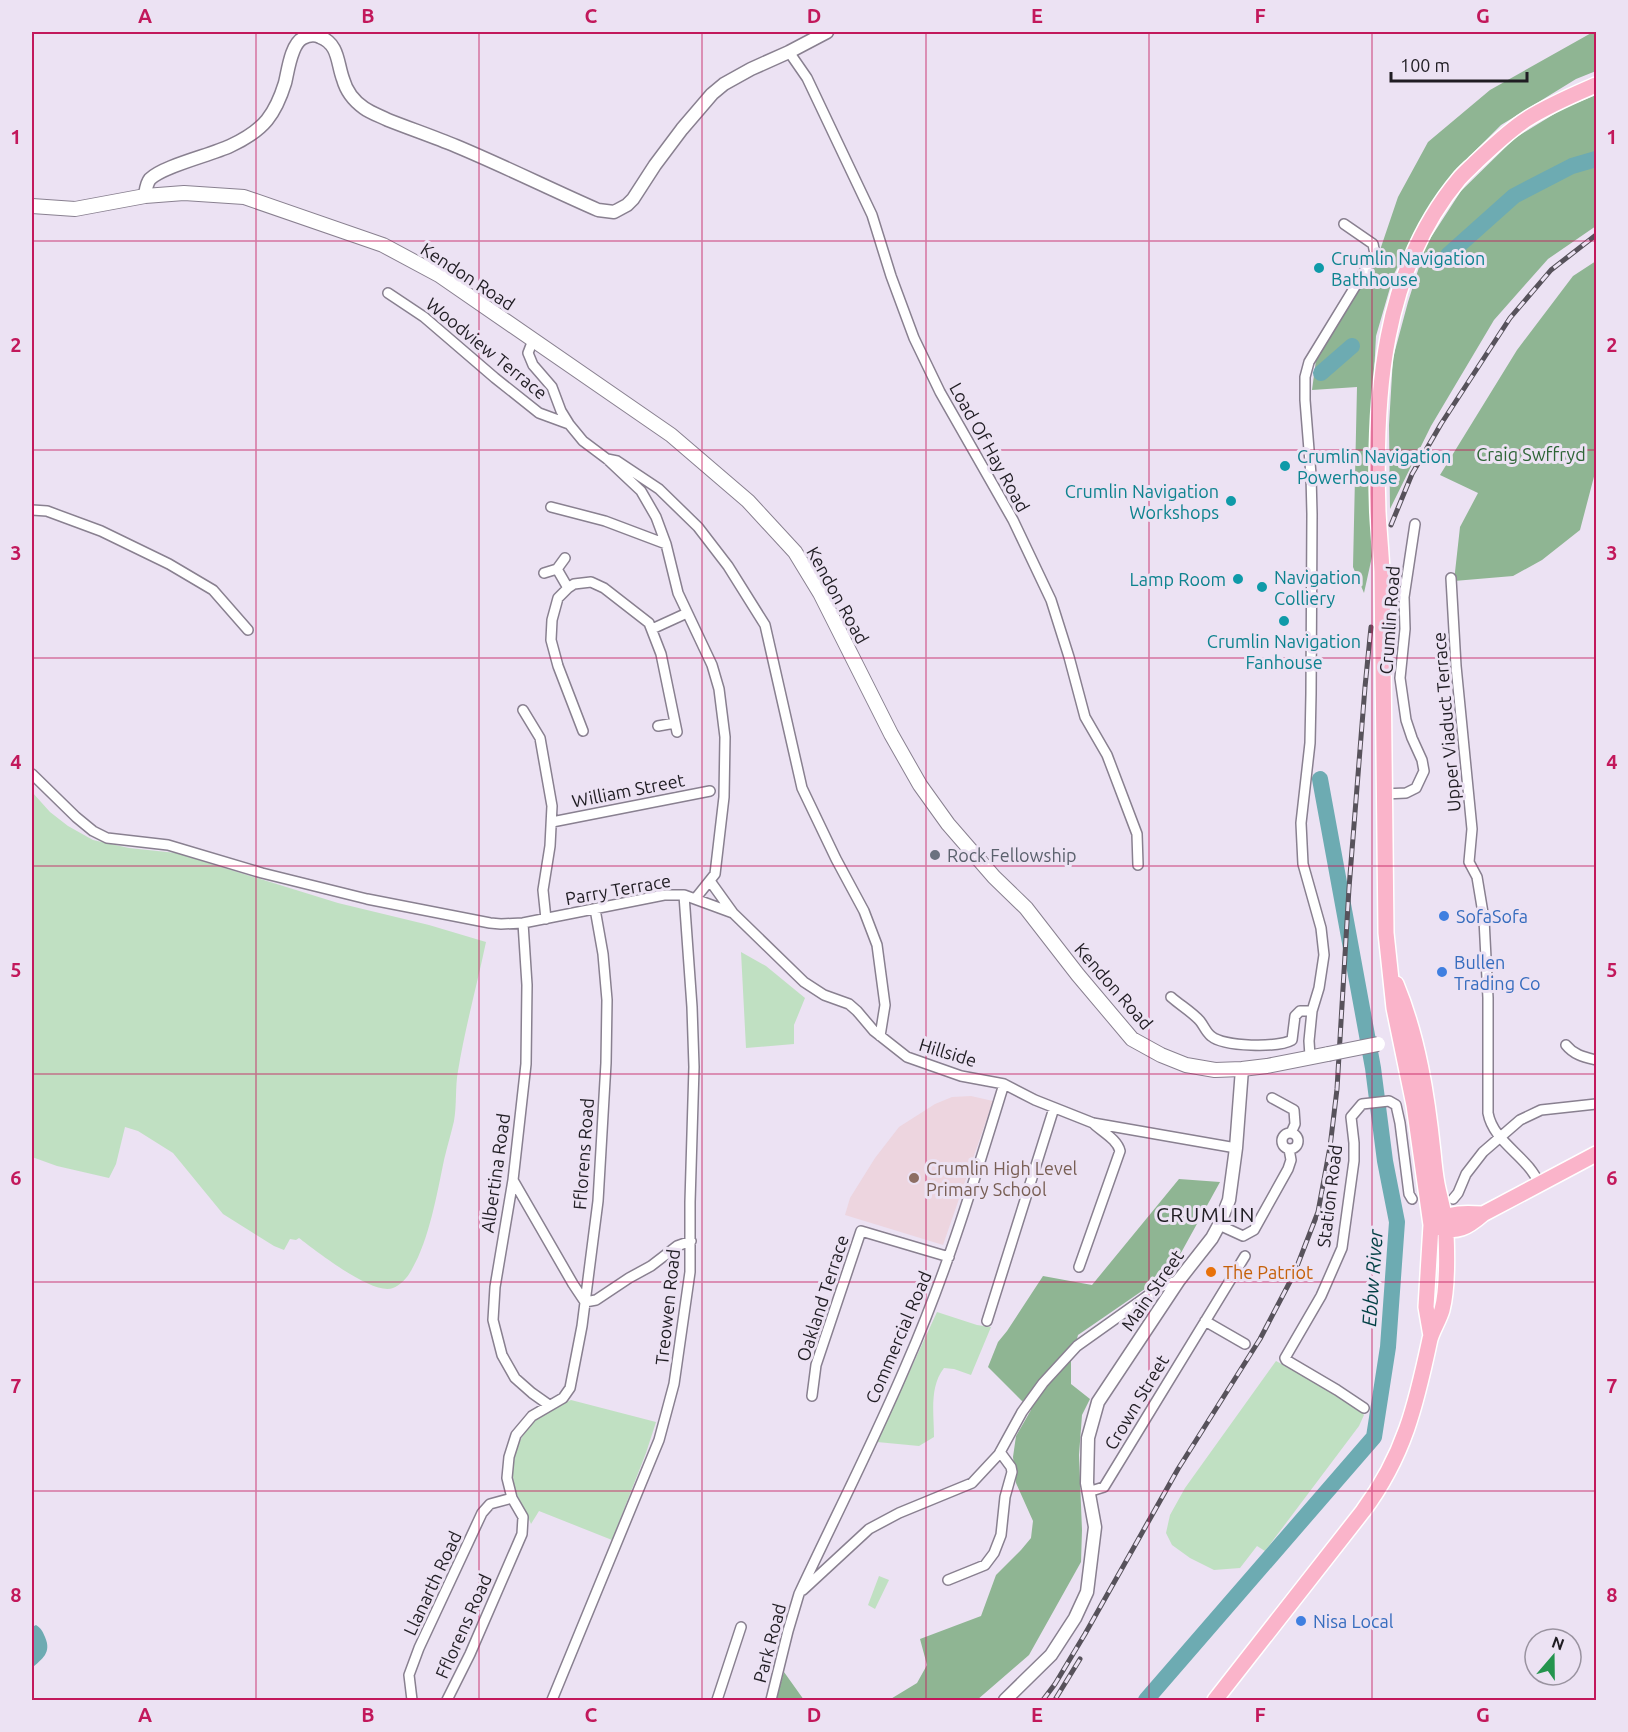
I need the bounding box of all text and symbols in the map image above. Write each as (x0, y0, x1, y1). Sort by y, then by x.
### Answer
text: A (138, 4, 152, 27)
text: B (361, 4, 375, 27)
text: C (585, 4, 598, 27)
text: D (807, 4, 821, 27)
text: E (1031, 4, 1043, 27)
text: F (1254, 4, 1266, 27)
text: G (1476, 4, 1490, 27)
scale bar (1391, 45, 1528, 83)
text: 100 m (1400, 55, 1450, 75)
text: 1 (10, 125, 22, 148)
text: 1 (1606, 125, 1618, 148)
street label: Kendon Road (417, 238, 519, 314)
place label: Crumlin Navigation Bathhouse (1331, 248, 1485, 289)
marker: Crumlin Navigation Bathhouse (1312, 261, 1326, 275)
street label: Woodview Terrace (423, 293, 551, 403)
text: 2 (10, 333, 22, 356)
text: 2 (1606, 333, 1618, 356)
street label: Load Of Hay Road (946, 379, 1034, 515)
park label: Craig Swffryd (1476, 444, 1586, 464)
place label: Crumlin Navigation Powerhouse (1297, 446, 1451, 487)
marker: Crumlin Navigation Powerhouse (1278, 459, 1292, 473)
place label: Crumlin Navigation Workshops (1065, 481, 1219, 522)
marker: Crumlin Navigation Workshops (1224, 494, 1238, 508)
text: 3 (10, 541, 22, 564)
text: 3 (1606, 541, 1618, 564)
street label: Kendon Road (803, 543, 873, 647)
street label: Crumlin Road (1375, 565, 1403, 675)
place label: Navigation Colliery (1274, 567, 1361, 608)
place label: Lamp Room (1130, 569, 1226, 589)
marker: Lamp Room (1231, 572, 1245, 586)
marker: Navigation Colliery (1255, 580, 1269, 594)
marker: Crumlin Navigation Fanhouse (1277, 614, 1291, 628)
place label: Crumlin Navigation Fanhouse (1207, 631, 1361, 672)
street label: Upper Viaduct Terrace (1428, 631, 1464, 813)
text: 4 (10, 750, 22, 773)
text: 4 (1606, 750, 1618, 773)
street label: William Street (570, 769, 686, 811)
place label: Rock Fellowship (947, 845, 1077, 865)
marker: Rock Fellowship (928, 848, 942, 862)
street label: Parry Terrace (564, 870, 672, 908)
place label: SofaSofa (1456, 906, 1528, 926)
marker: SofaSofa (1437, 909, 1451, 923)
street label: Kendon Road (1071, 939, 1157, 1033)
place label: Bullen Trading Co (1454, 952, 1541, 993)
text: 5 (10, 958, 22, 981)
text: 5 (1606, 958, 1618, 981)
marker: Bullen Trading Co (1435, 965, 1449, 979)
street label: Hillside (917, 1034, 979, 1070)
street label: Fflorens Road (569, 1097, 597, 1211)
street label: Albertina Road (477, 1112, 513, 1234)
street label: Station Road (1313, 1143, 1345, 1249)
place label: Crumlin High Level Primary School (926, 1158, 1078, 1199)
text: 6 (10, 1166, 22, 1189)
text: 6 (1606, 1166, 1618, 1189)
marker: Crumlin High Level Primary School (907, 1171, 921, 1185)
district label: CRUMLIN (1156, 1202, 1256, 1226)
water label: Ebbw River (1357, 1227, 1387, 1327)
street label: Oakland Terrace (792, 1232, 852, 1364)
street label: Main Street (1117, 1246, 1187, 1334)
street label: Treowen Road (651, 1248, 683, 1366)
place label: The Patriot (1223, 1262, 1313, 1282)
marker: The Patriot (1204, 1265, 1218, 1279)
street label: Commercial Road (861, 1268, 935, 1406)
street label: Crown Street (1100, 1351, 1172, 1453)
text: 7 (10, 1374, 22, 1397)
text: 7 (1606, 1374, 1618, 1397)
street label: Llanarth Road (399, 1528, 465, 1638)
street label: Fflorens Road (431, 1571, 495, 1681)
text: 8 (10, 1583, 22, 1606)
text: 8 (1606, 1583, 1618, 1606)
street label: Park Road (749, 1601, 789, 1685)
place label: Nisa Local (1313, 1611, 1394, 1631)
marker: Nisa Local (1294, 1614, 1308, 1628)
north arrow (1523, 1627, 1583, 1687)
text: N (1549, 1632, 1567, 1653)
text: A (138, 1703, 152, 1726)
text: B (361, 1703, 375, 1726)
text: C (585, 1703, 598, 1726)
text: D (807, 1703, 821, 1726)
text: E (1031, 1703, 1043, 1726)
text: F (1254, 1703, 1266, 1726)
text: G (1476, 1703, 1490, 1726)

